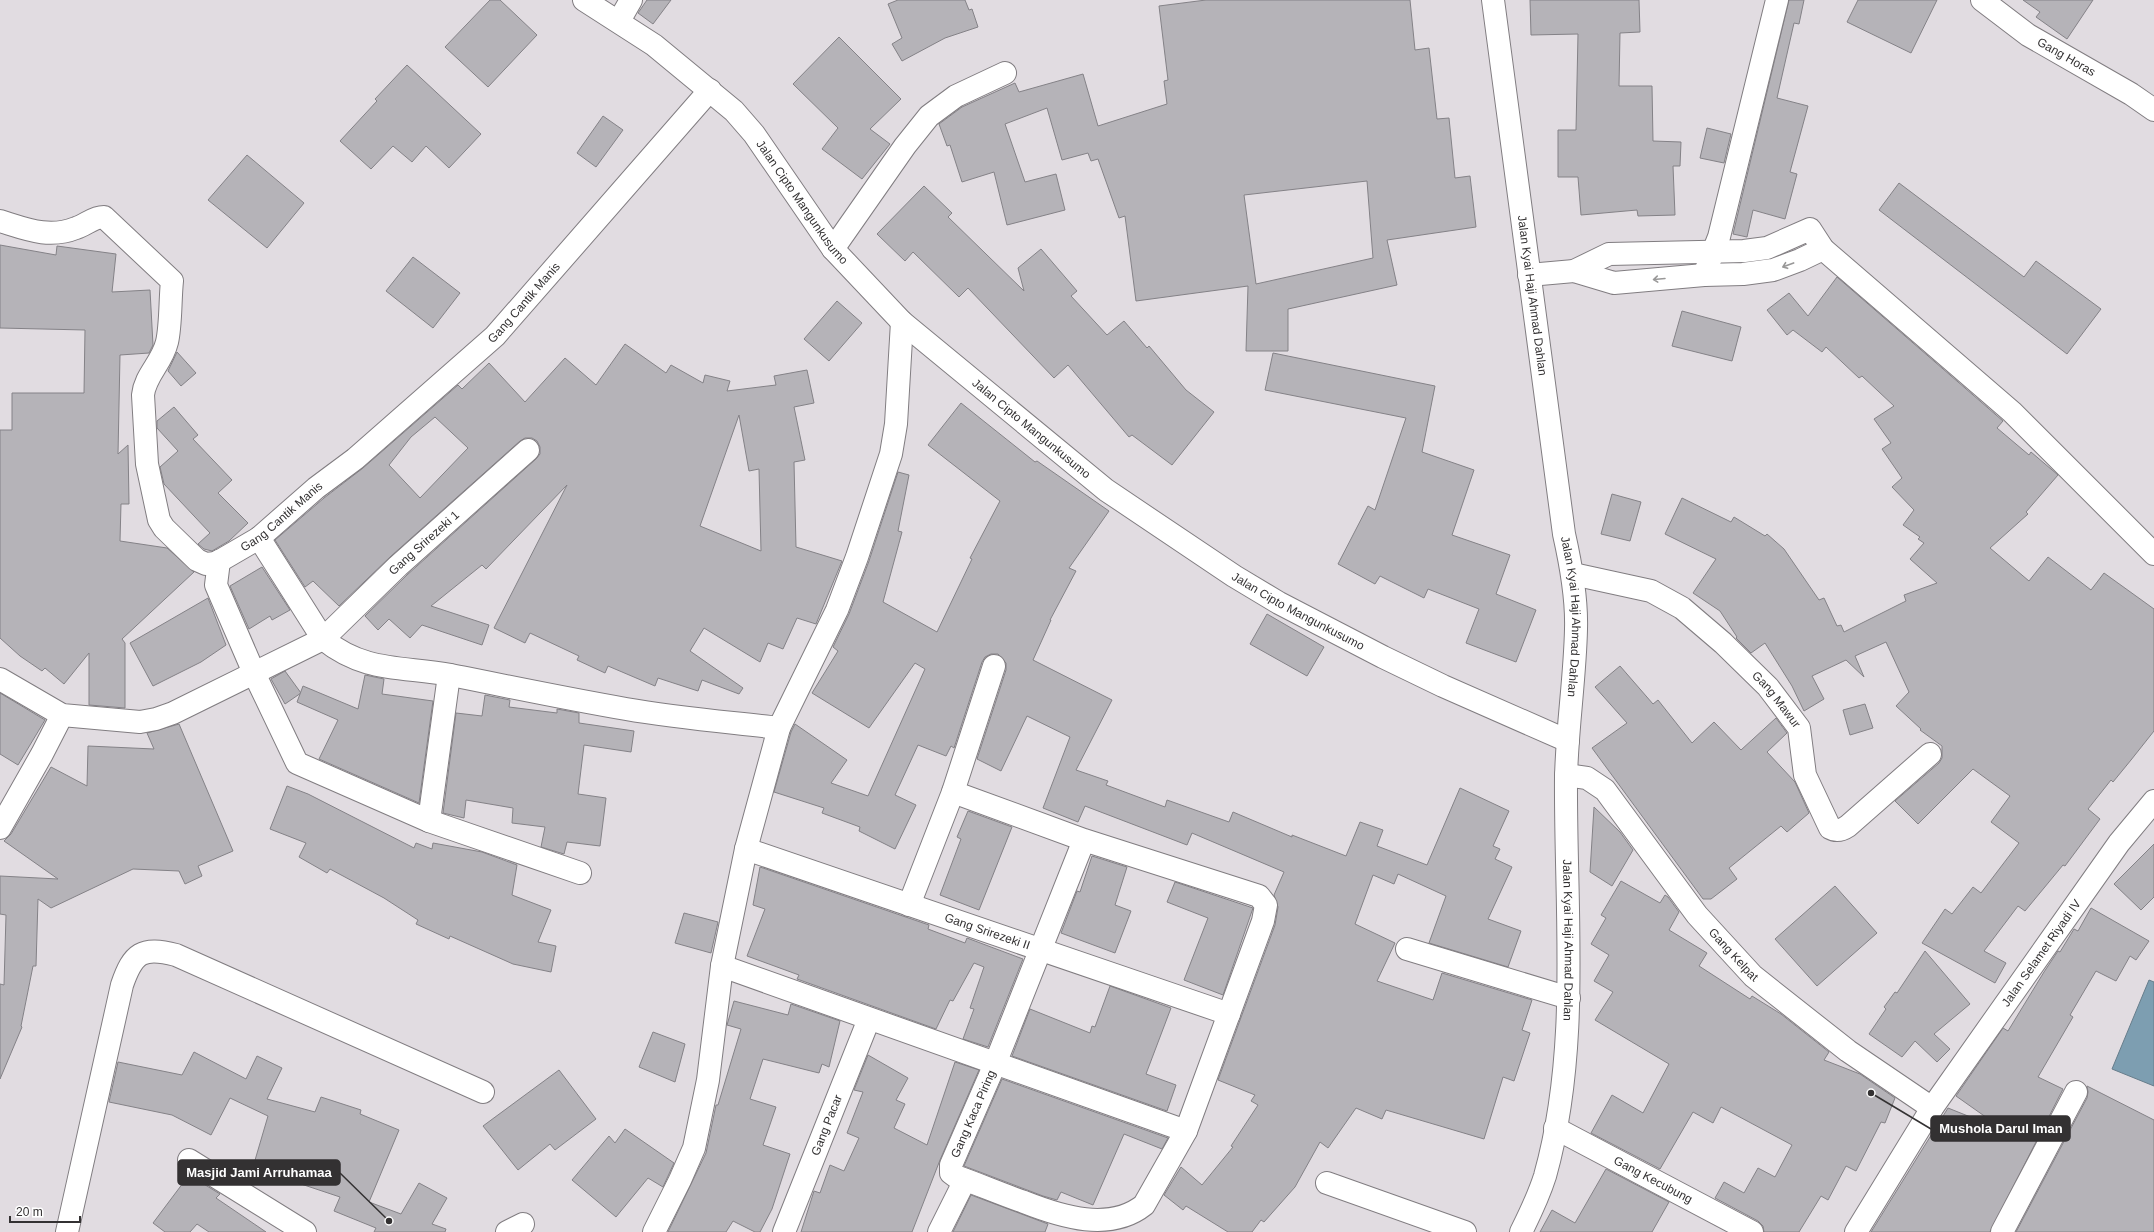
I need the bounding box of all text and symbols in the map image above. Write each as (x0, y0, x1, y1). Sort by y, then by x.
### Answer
street label: Gang Horas (2035, 35, 2098, 79)
street label: Jalan Cipto Mangunkusumo (753, 138, 851, 268)
street label: Jalan Kyai Haji Ahmad Dahlan (1515, 214, 1550, 376)
street label: Gang Cantik Manis (485, 260, 563, 346)
one-way arrow (1782, 261, 1794, 269)
one-way arrow (1653, 275, 1666, 282)
street label: Jalan Cipto Mangunkusumo (969, 376, 1094, 482)
street label: Gang Cantik Manis (238, 479, 325, 554)
street label: Gang Srirezeki 1 (386, 508, 462, 578)
street label: Jalan Kyai Haji Ahmad Dahlan (1558, 535, 1583, 698)
street label: Jalan Cipto Mangunkusumo (1229, 569, 1367, 653)
street label: Gang Mawur (1749, 668, 1803, 731)
street label: Jalan Kyai Haji Ahmad Dahlan (1560, 859, 1576, 1021)
street label: Jalan Selamet Riyadi IV (1999, 897, 2084, 1009)
street label: Gang Srirezeki II (943, 910, 1032, 953)
street label: Gang Kelpat (1706, 925, 1761, 985)
street label: Gang Kaca Piring (948, 1068, 998, 1160)
street label: Gang Pacar (808, 1093, 845, 1158)
callout: Mushola Darul Iman (1931, 1116, 2070, 1141)
text: Mushola Darul Iman (1939, 1121, 2063, 1136)
street label: Gang Kecubung (1611, 1153, 1695, 1206)
callout: Masjid Jami Arruhamaa (178, 1160, 340, 1185)
text: Masjid Jami Arruhamaa (186, 1165, 332, 1180)
scale bar (10, 1198, 80, 1224)
text: 20 m (16, 1205, 43, 1219)

